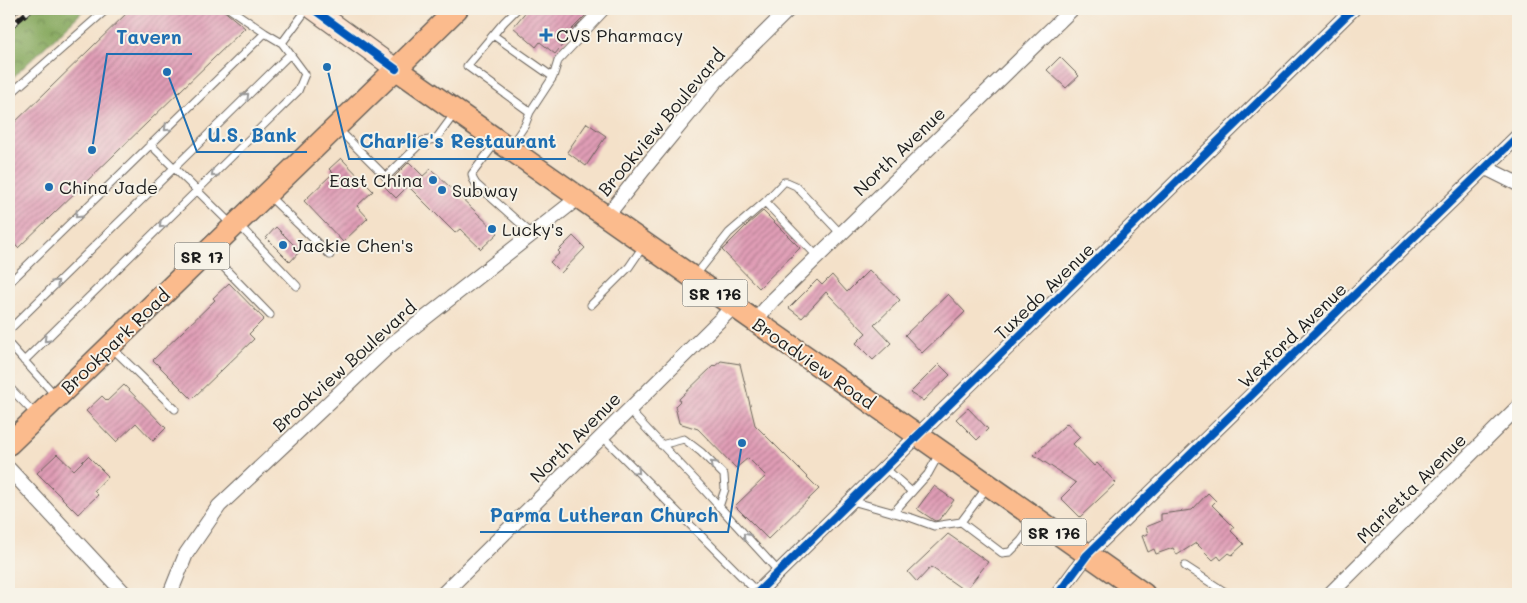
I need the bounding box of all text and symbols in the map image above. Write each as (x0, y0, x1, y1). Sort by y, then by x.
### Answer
callout: Tavern (107, 20, 192, 54)
place label: CVS Pharmacy (556, 23, 683, 47)
text: Tavern (116, 24, 182, 49)
marker: CVS Pharmacy (540, 29, 552, 41)
street label: Brookview Boulevard (592, 43, 730, 201)
one-way arrow (240, 93, 249, 102)
street label: North Avenue (848, 101, 950, 201)
callout: U.S. Bank (197, 118, 307, 152)
one-way arrow (164, 122, 173, 131)
text: U.S. Bank (207, 122, 297, 147)
callout: Charlie's Restaurant (349, 125, 566, 159)
text: Charlie's Restaurant (359, 128, 557, 153)
one-way arrow (211, 168, 220, 177)
place label: East China (329, 168, 423, 192)
marker: East China (427, 174, 439, 186)
place label: China Jade (59, 175, 158, 199)
place label: Subway (452, 178, 518, 202)
marker: China Jade (43, 181, 55, 193)
marker: Subway (436, 184, 448, 196)
one-way arrow (75, 209, 84, 218)
place label: Lucky's (502, 217, 564, 241)
one-way arrow (159, 219, 168, 228)
marker: Lucky's (486, 223, 498, 235)
place label: Jackie Chen's (293, 233, 414, 257)
street label: Tuxedo Avenue (989, 237, 1099, 345)
marker: Jackie Chen's (277, 239, 289, 251)
road number: SR 17 (174, 242, 230, 270)
street label: Wexford Avenue (1232, 277, 1352, 393)
one-way arrow (50, 280, 59, 289)
road number: SR 176 (682, 280, 748, 306)
street label: Brookpark Road (55, 283, 175, 399)
street label: Brookview Boulevard (267, 295, 421, 437)
street label: Broadview Road (748, 312, 880, 414)
one-way arrow (44, 333, 53, 342)
street label: North Avenue (524, 386, 626, 488)
street label: Marietta Avenue (1351, 428, 1471, 548)
one-way arrow (710, 461, 719, 470)
one-way arrow (631, 465, 640, 474)
callout: Parma Lutheran Church (480, 498, 728, 532)
text: Parma Lutheran Church (490, 502, 718, 527)
road number: SR 176 (1022, 518, 1086, 546)
one-way arrow (743, 533, 752, 542)

